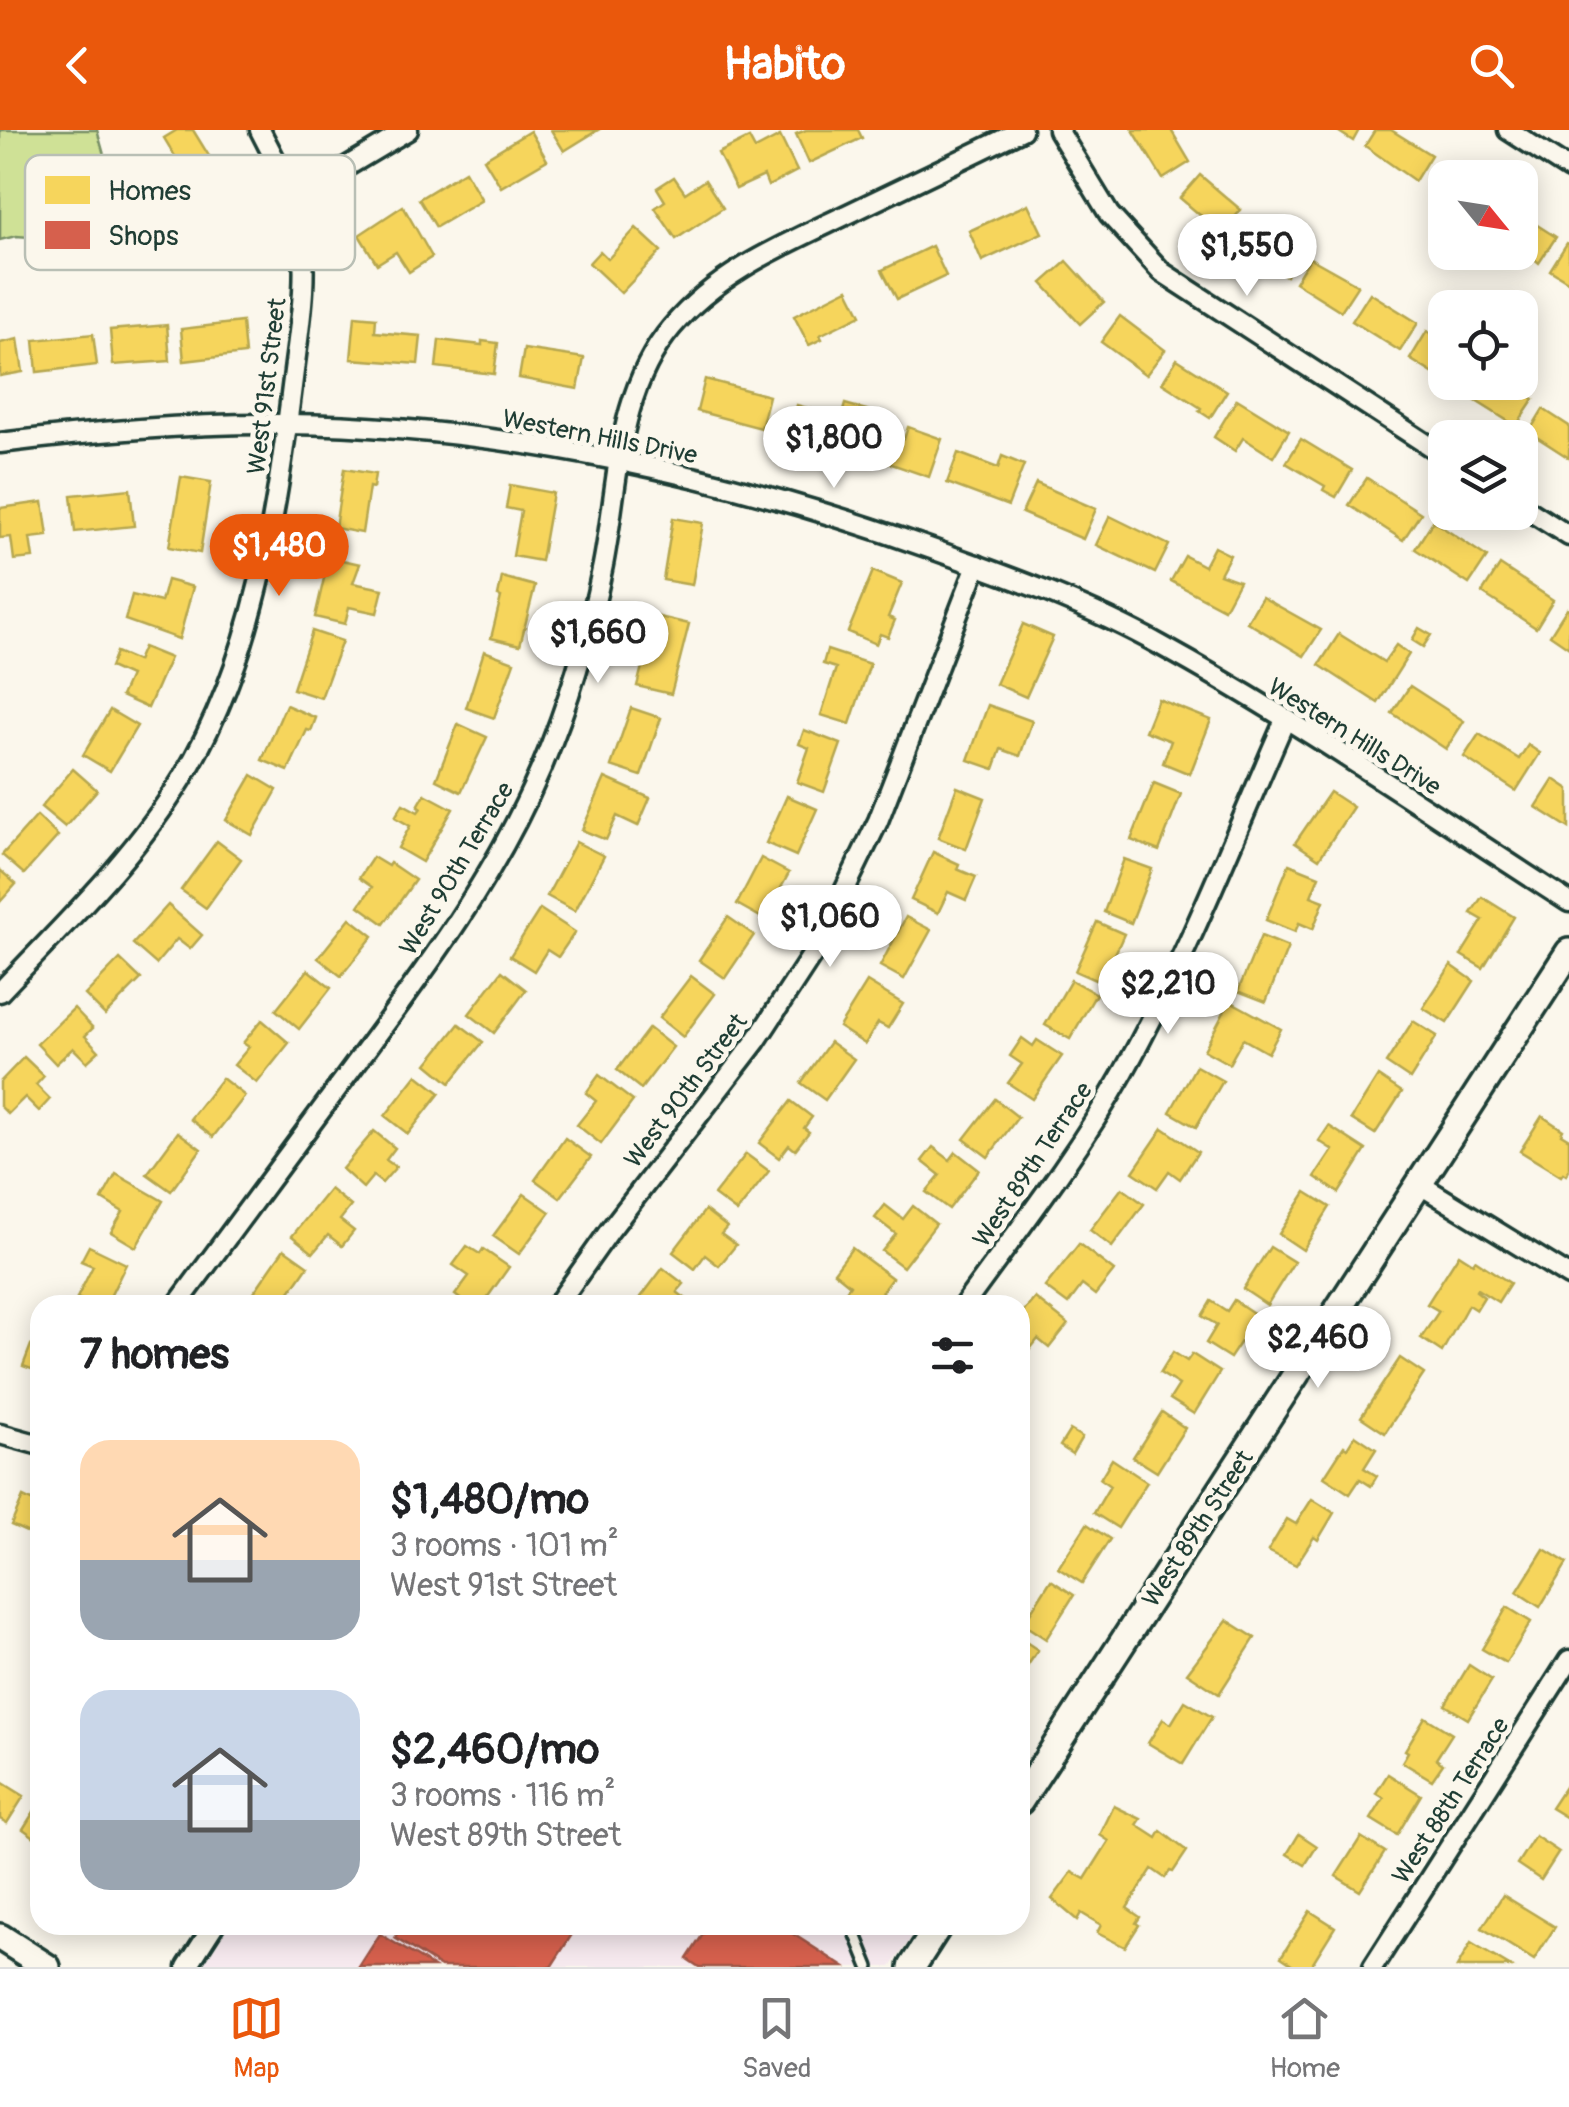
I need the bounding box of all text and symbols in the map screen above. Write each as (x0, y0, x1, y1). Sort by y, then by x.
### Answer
text: Habito (724, 37, 845, 93)
icon: back (50, 38, 105, 93)
icon: search (1464, 38, 1519, 93)
legend (25, 155, 355, 270)
north arrow (1428, 160, 1538, 270)
map controls (1428, 160, 1538, 530)
text: Homes (108, 174, 192, 209)
pin: $1,550 (1166, 214, 1328, 299)
text: Shops (108, 219, 179, 254)
text: $1,550 (1200, 226, 1294, 266)
button: locate (1428, 290, 1538, 400)
street label: West 91st Street (241, 295, 294, 476)
street label: Western Hills Drive (500, 403, 700, 472)
pin: $1,800 (753, 406, 915, 491)
text: $1,800 (785, 418, 883, 458)
button: layers (1428, 420, 1538, 530)
pin: $1,480 (198, 514, 360, 599)
text: $1,480 (232, 526, 326, 566)
pin: $1,660 (517, 601, 679, 686)
text: $1,660 (549, 613, 647, 653)
street label: Western Hills Drive (1262, 672, 1447, 803)
street label: West 90th Terrace (393, 776, 522, 961)
pin: $1,060 (749, 885, 911, 970)
text: $1,060 (780, 897, 880, 937)
pin: $2,210 (1087, 952, 1249, 1037)
text: $2,210 (1120, 964, 1216, 1004)
street label: West 90th Street (618, 1007, 755, 1174)
street label: West 89th Terrace (967, 1076, 1100, 1253)
pin: $2,460 (1237, 1306, 1399, 1391)
text: $2,460 (1267, 1318, 1369, 1358)
icon: filters (925, 1328, 980, 1383)
text: 7 homes (80, 1329, 229, 1381)
street label: West 89th Street (1136, 1444, 1261, 1613)
text: $1,480/mo (390, 1474, 589, 1526)
icon: home (160, 1480, 280, 1600)
text: 3 rooms · 101 m² (390, 1526, 619, 1566)
text: West 91st Street (390, 1566, 617, 1606)
street label: West 88th Terrace (1386, 1711, 1517, 1890)
text: $2,460/mo (390, 1724, 599, 1776)
icon: home (160, 1730, 280, 1850)
text: 3 rooms · 116 m² (390, 1776, 615, 1816)
text: West 89th Street (390, 1816, 622, 1856)
tab: Map (229, 1991, 284, 2086)
tab: Saved (742, 1991, 811, 2086)
tab: Home (1269, 1991, 1340, 2086)

